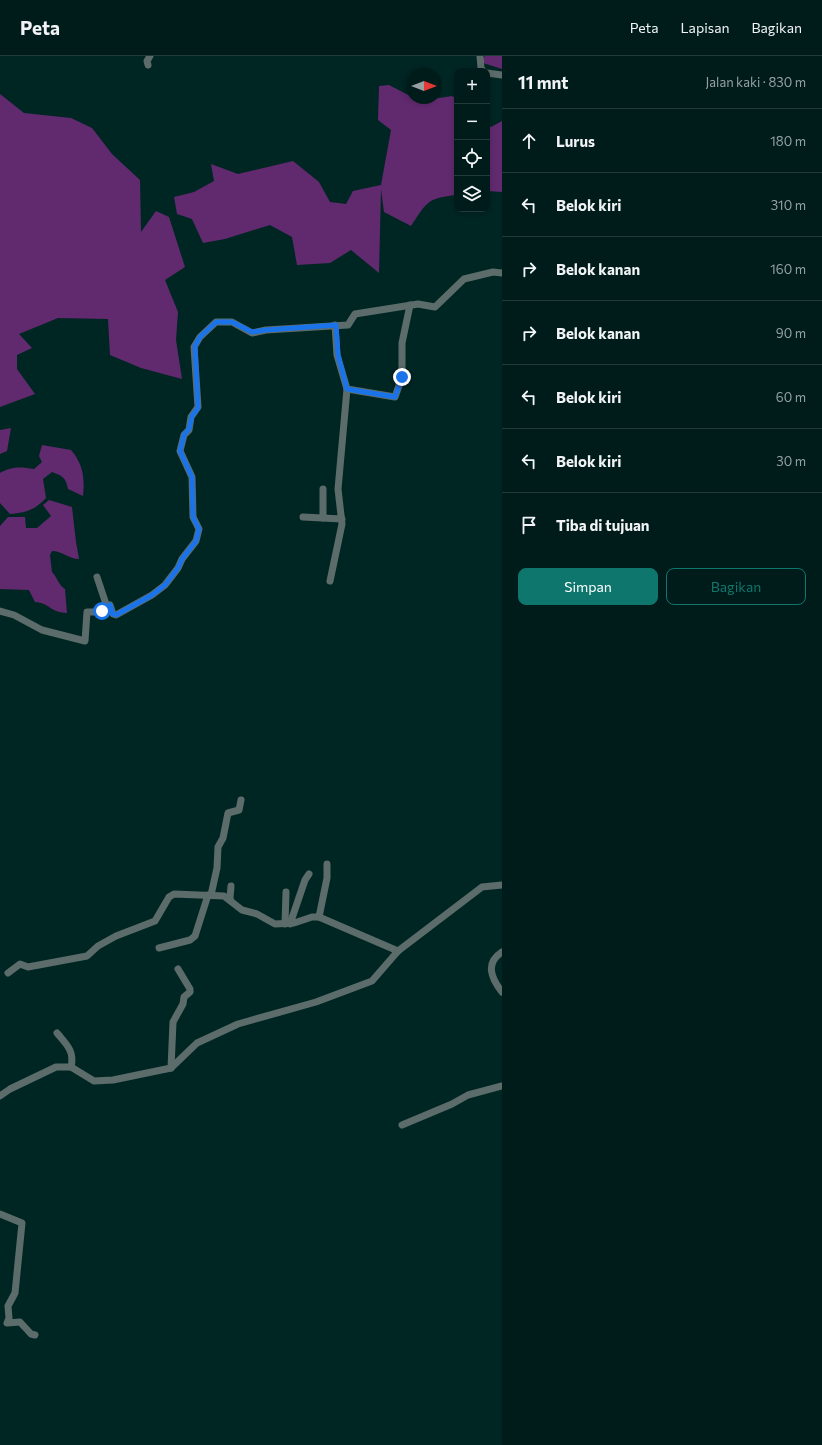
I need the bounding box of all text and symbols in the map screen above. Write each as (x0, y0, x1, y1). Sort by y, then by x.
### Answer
text: Peta (20, 16, 60, 39)
text: Peta (630, 19, 659, 36)
text: Lapisan (681, 19, 730, 36)
text: Bagikan (752, 19, 802, 36)
north arrow (406, 68, 442, 104)
map controls (454, 68, 490, 212)
button: + (454, 68, 490, 104)
text: 11 mnt (518, 72, 568, 93)
text: Jalan kaki · 830 m (706, 74, 806, 90)
button: − (454, 104, 490, 140)
icon: ahead (518, 130, 540, 152)
text: Lurus (556, 132, 595, 150)
text: 180 m (770, 133, 806, 149)
button: locate (454, 140, 490, 176)
button: layers (454, 176, 490, 212)
icon: left (518, 194, 540, 216)
text: Belok kiri (556, 196, 622, 214)
text: 310 m (771, 197, 806, 213)
icon: right (518, 258, 540, 280)
text: Belok kanan (556, 260, 640, 278)
text: 160 m (770, 261, 806, 277)
icon: right (518, 322, 540, 344)
text: Belok kanan (556, 324, 640, 342)
text: 90 m (776, 325, 806, 341)
route end (393, 368, 411, 386)
icon: left (518, 386, 540, 408)
text: Belok kiri (556, 388, 622, 406)
text: 60 m (776, 389, 806, 405)
icon: left (518, 450, 540, 472)
text: Belok kiri (556, 452, 622, 470)
text: 30 m (776, 453, 806, 469)
icon: arrive (518, 514, 540, 536)
text: Tiba di tujuan (556, 516, 650, 534)
button: Simpan (518, 568, 658, 605)
button: Bagikan (666, 568, 806, 605)
route start (93, 602, 111, 620)

